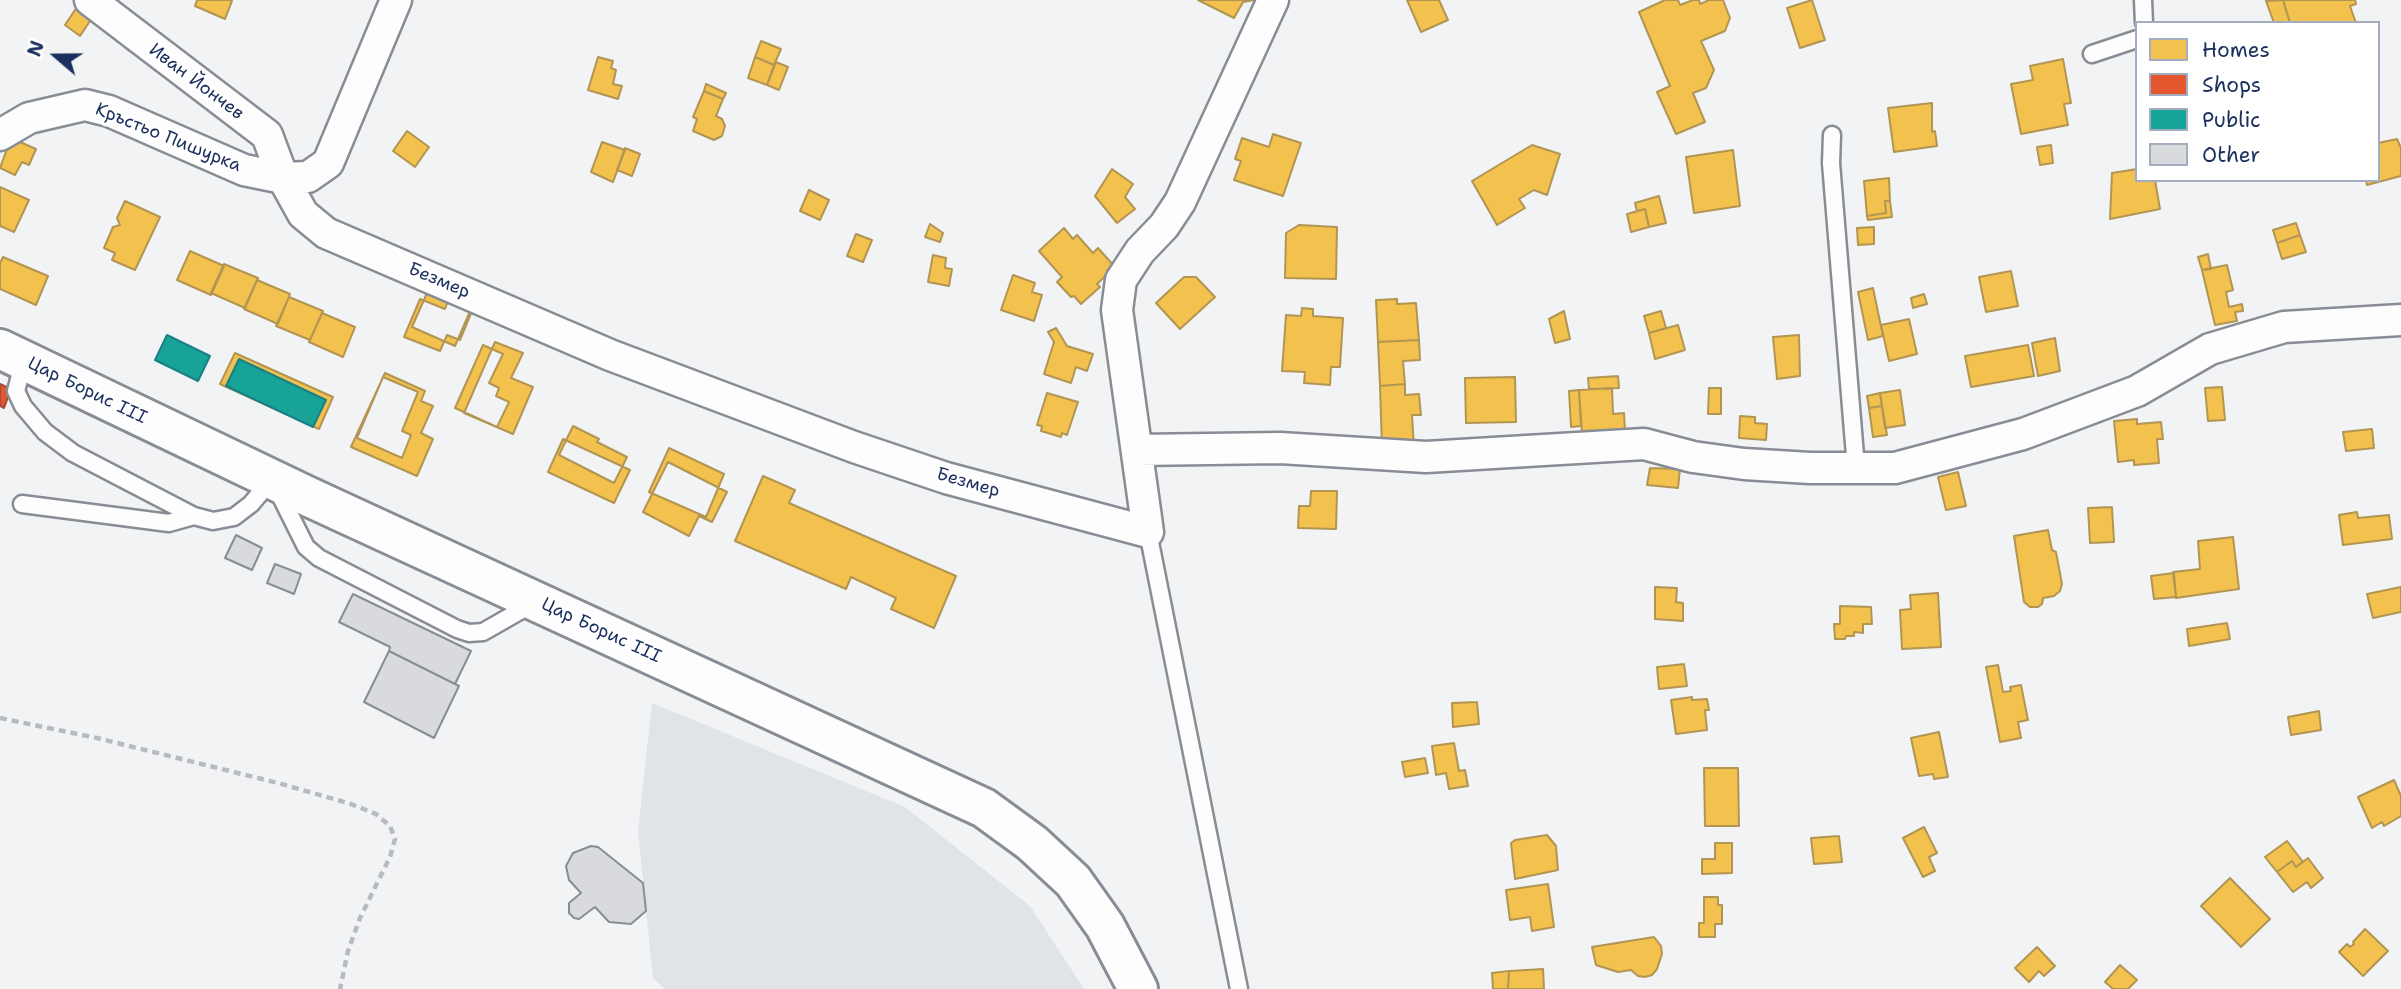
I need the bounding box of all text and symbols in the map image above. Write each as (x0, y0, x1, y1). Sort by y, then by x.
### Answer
north arrow (21, 21, 91, 91)
legend (2135, 21, 2380, 182)
text: Homes (2202, 36, 2270, 64)
text: N (21, 37, 50, 60)
street label: Иван Йончев (144, 39, 248, 125)
text: Shops (2202, 71, 2261, 99)
street label: Кръстьо Пишурка (92, 99, 244, 177)
text: Public (2202, 106, 2261, 134)
text: Other (2202, 141, 2260, 169)
street label: Безмер (405, 258, 473, 304)
street label: Цар Борис III (24, 353, 150, 429)
street label: Безмер (934, 464, 1002, 502)
street label: Цар Борис III (538, 594, 664, 668)

